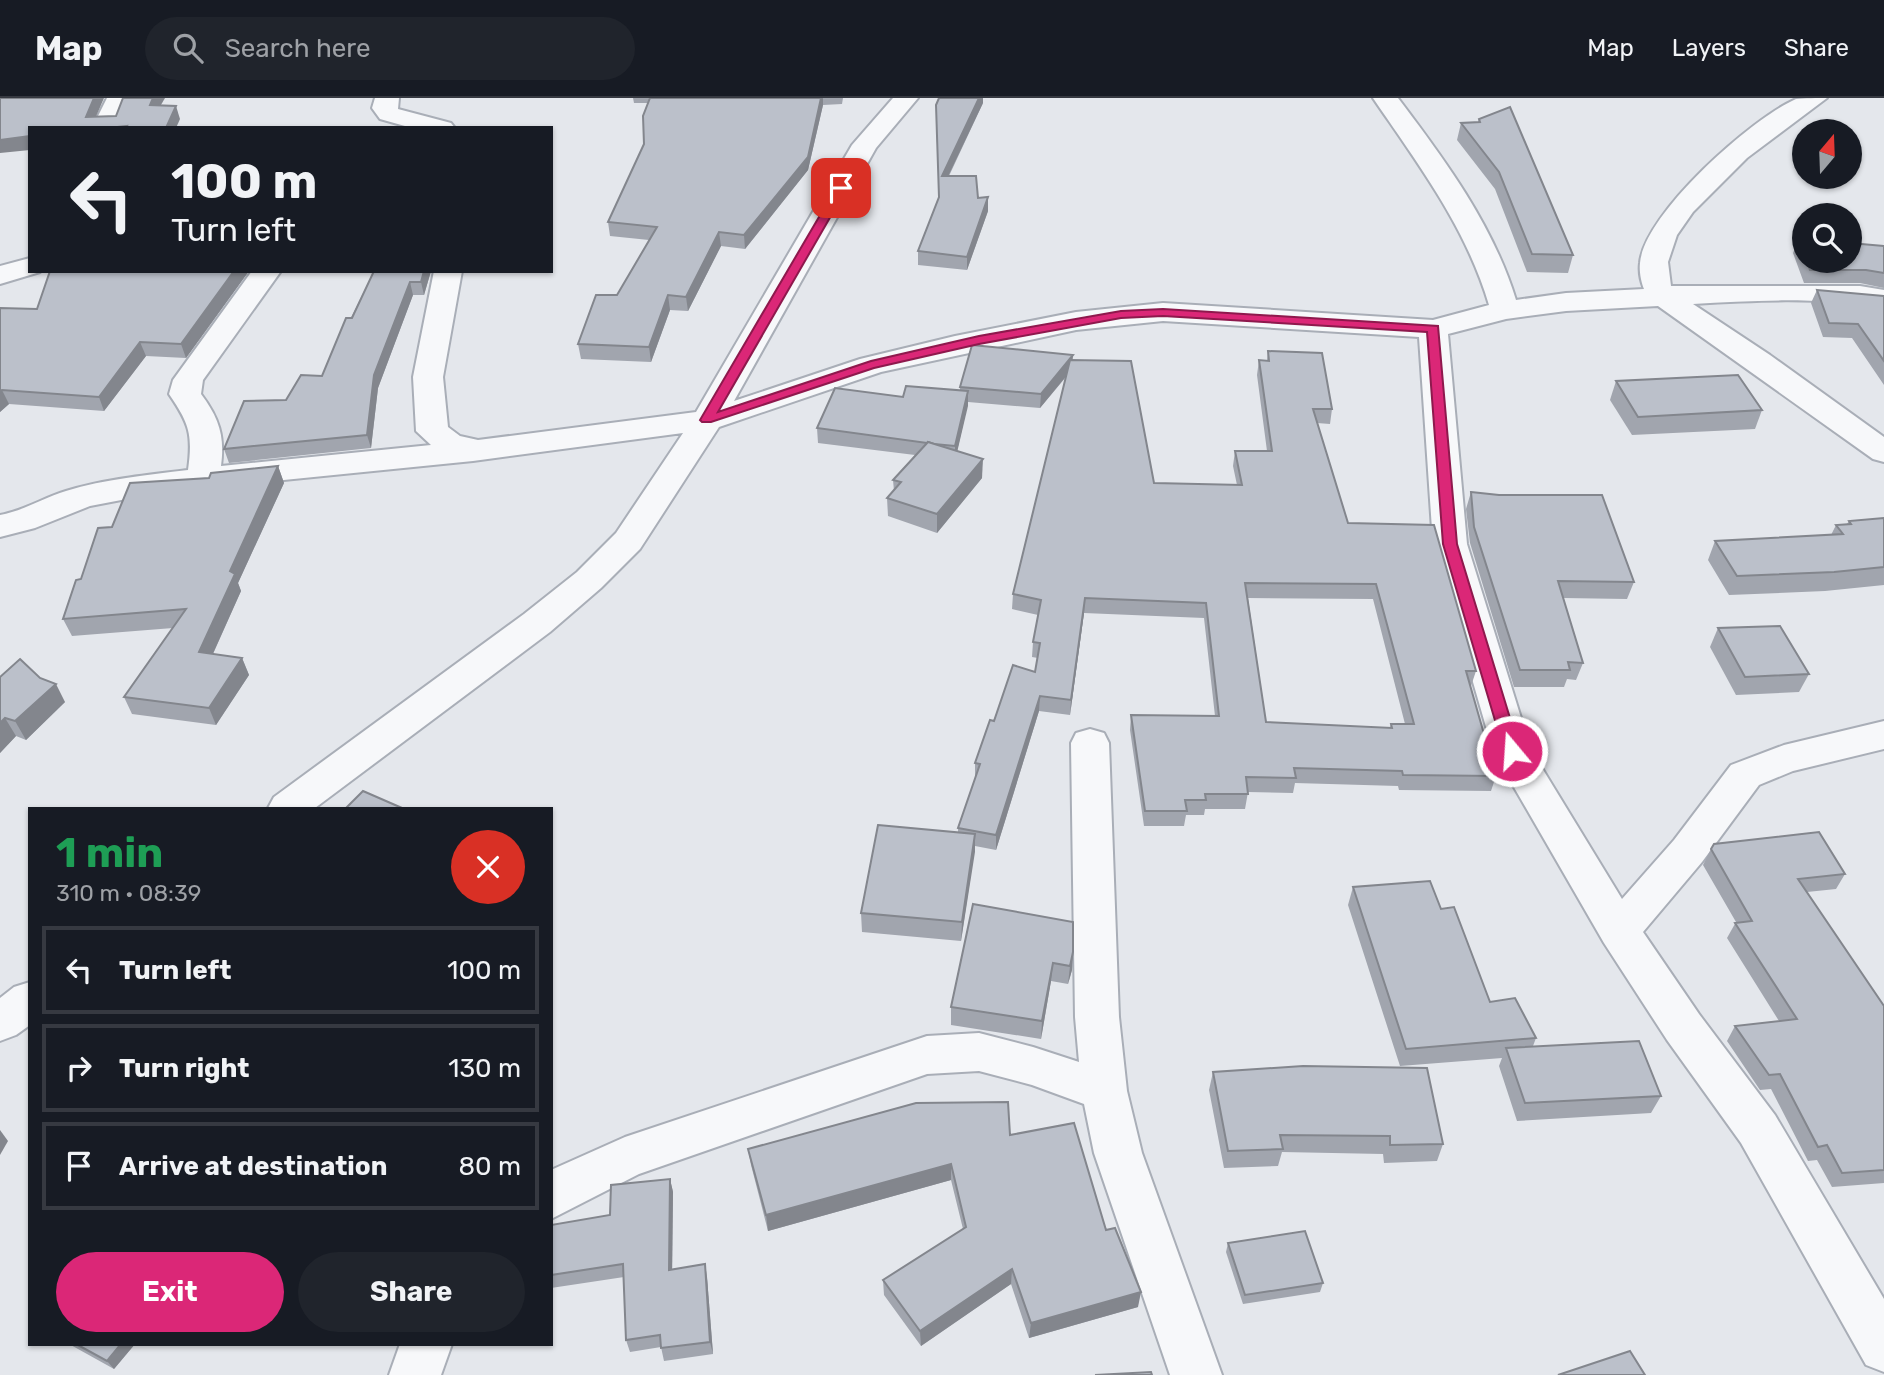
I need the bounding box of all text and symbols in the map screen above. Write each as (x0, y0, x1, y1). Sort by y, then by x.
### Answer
search box (145, 17, 635, 80)
text: Map (35, 29, 103, 68)
icon: search (169, 29, 207, 67)
text: Search here (225, 33, 370, 64)
text: Map (1587, 34, 1634, 62)
text: Layers (1672, 34, 1746, 62)
text: Share (1784, 34, 1849, 62)
north arrow (1792, 119, 1862, 189)
map controls (1792, 119, 1862, 273)
text: 100 m (171, 152, 317, 210)
icon: left (56, 154, 147, 245)
pin (811, 158, 871, 218)
icon: arrive (822, 169, 860, 207)
button: search (1792, 203, 1862, 273)
text: Turn left (171, 211, 296, 249)
position arrow (1475, 714, 1549, 788)
text: 1 min (56, 828, 163, 878)
button: close (451, 830, 525, 904)
text: 310 m · 08:39 (56, 879, 201, 907)
icon: left (60, 951, 98, 989)
text: Turn left (119, 955, 231, 986)
text: 100 m (447, 955, 521, 986)
icon: right (60, 1049, 98, 1087)
text: Turn right (119, 1053, 249, 1084)
text: 130 m (448, 1053, 521, 1084)
icon: arrive (60, 1147, 98, 1185)
text: Arrive at destination (119, 1151, 387, 1182)
text: 80 m (458, 1151, 521, 1182)
button: Exit (56, 1252, 284, 1332)
button: Share (298, 1252, 525, 1332)

